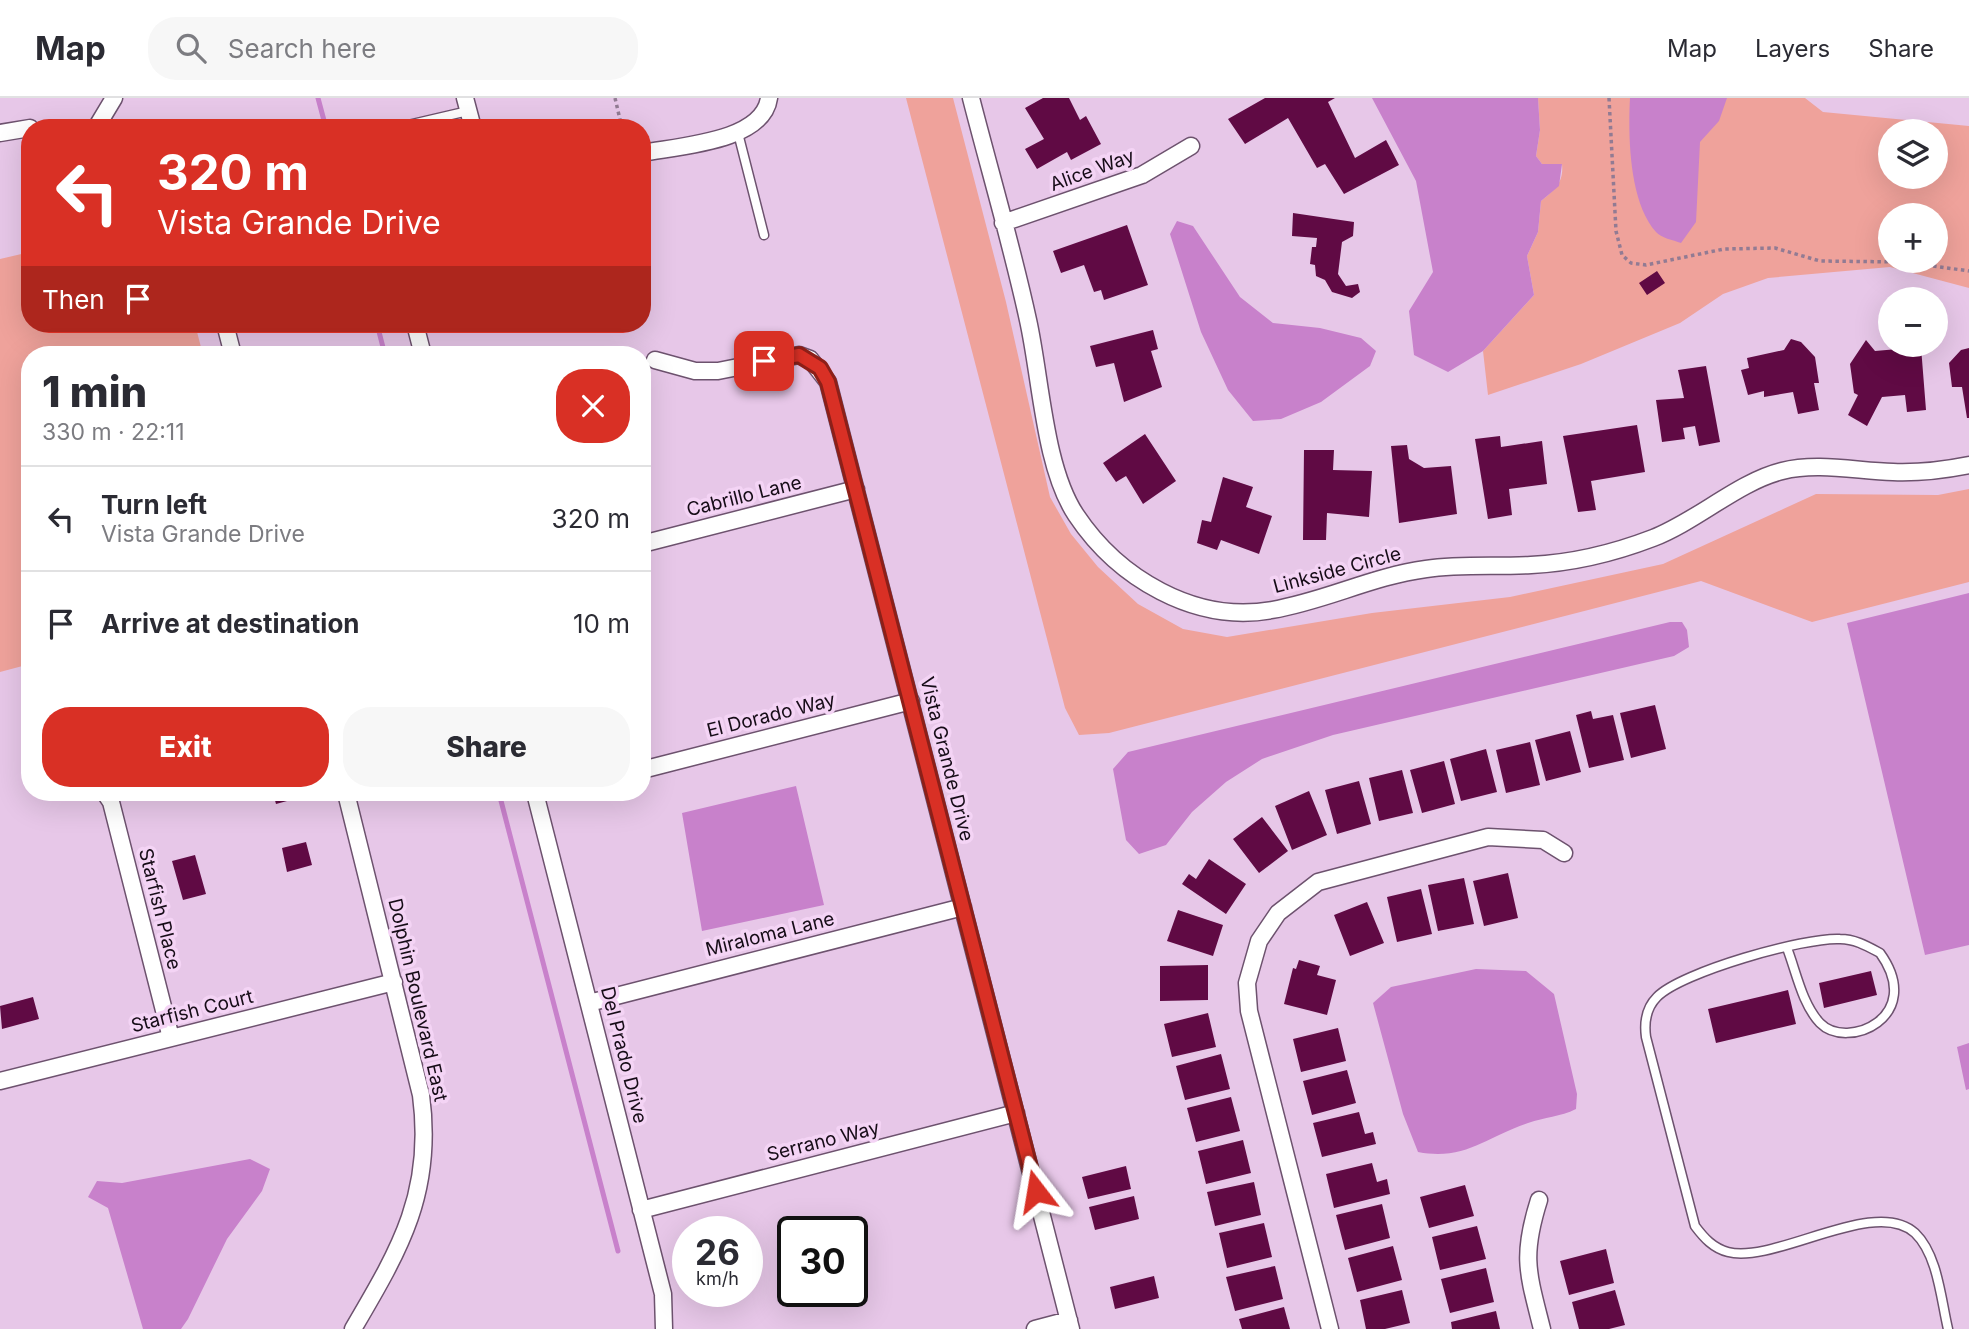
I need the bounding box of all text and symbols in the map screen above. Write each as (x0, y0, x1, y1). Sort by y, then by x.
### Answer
search box (148, 17, 638, 80)
text: Map (35, 28, 106, 68)
icon: search (172, 29, 210, 67)
text: Search here (228, 33, 376, 64)
text: Map (1667, 34, 1717, 63)
text: Layers (1755, 34, 1830, 63)
text: Share (1868, 34, 1934, 63)
map controls (1878, 119, 1948, 357)
button: layers (1878, 119, 1948, 189)
text: 320 m (157, 143, 309, 202)
street label: Alice Way (1047, 144, 1138, 196)
icon: left (42, 147, 133, 238)
text: Vista Grande Drive (157, 203, 441, 242)
button: + (1878, 203, 1948, 273)
icon: arrive (119, 280, 157, 318)
text: Then (42, 284, 105, 315)
button: − (1878, 287, 1948, 357)
pin (734, 331, 794, 391)
icon: arrive (745, 342, 783, 380)
text: 1 min (42, 366, 147, 417)
button: close (556, 369, 630, 443)
text: 330 m · 22:11 (42, 418, 185, 446)
street label: Cabrillo Lane (684, 471, 804, 521)
text: Turn left (101, 489, 207, 520)
icon: left (42, 500, 80, 538)
text: 320 m (552, 503, 630, 534)
text: Vista Grande Drive (101, 520, 305, 548)
street label: Linkside Circle (1270, 542, 1404, 598)
icon: arrive (42, 605, 80, 643)
text: Arrive at destination (101, 608, 360, 639)
text: 10 m (573, 608, 630, 639)
street label: Vista Grande Drive (915, 674, 979, 844)
street label: El Dorado Way (704, 688, 838, 742)
button: Exit (42, 707, 329, 787)
button: Share (343, 707, 630, 787)
street label: Starfish Place (134, 846, 186, 972)
street label: Dolphin Boulevard East (383, 896, 453, 1104)
street label: Miraloma Lane (703, 907, 837, 961)
street label: Del Prado Drive (596, 984, 652, 1126)
street label: Starfish Court (129, 985, 255, 1037)
street label: Serrano Way (764, 1116, 882, 1166)
position arrow (999, 1154, 1073, 1228)
speed limit sign: 30 (777, 1216, 868, 1307)
text: 26 (695, 1231, 740, 1273)
text: km/h (696, 1268, 739, 1289)

